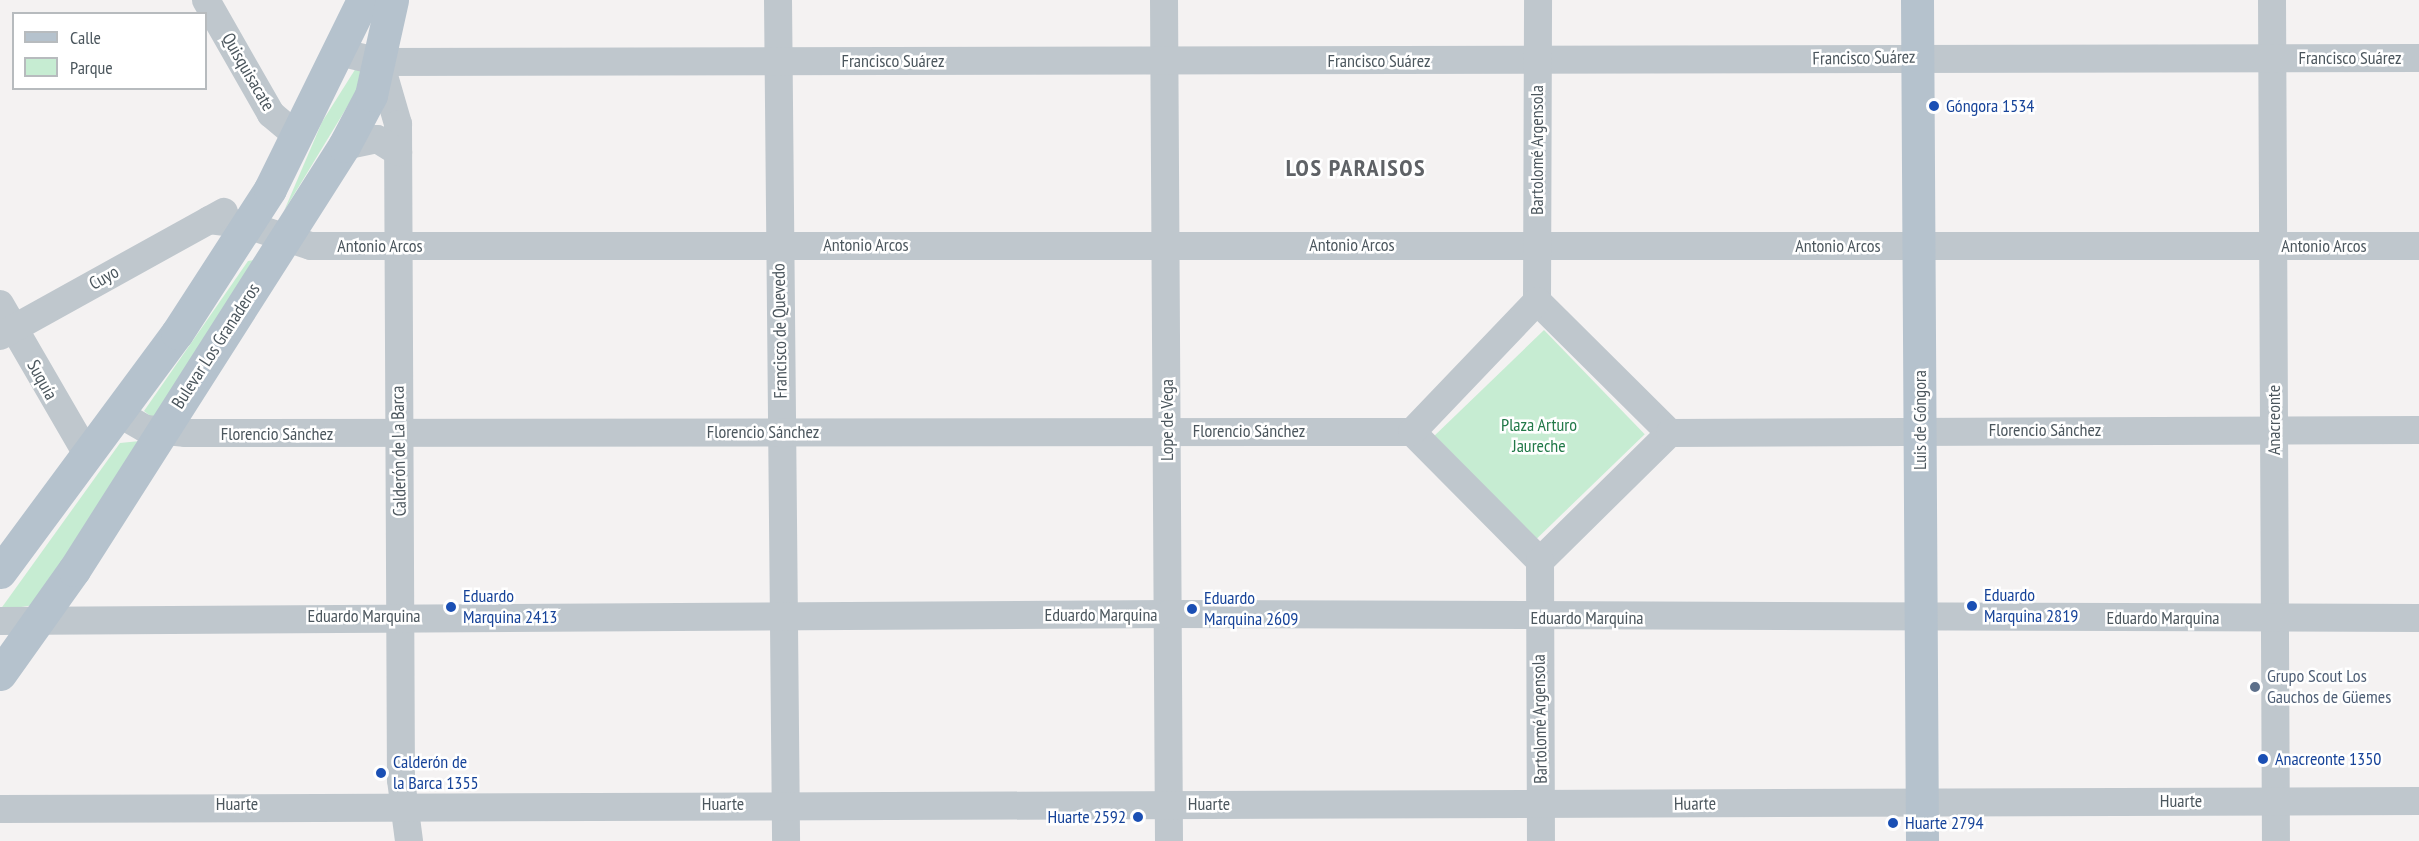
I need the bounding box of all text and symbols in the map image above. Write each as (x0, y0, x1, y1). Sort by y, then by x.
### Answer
legend (12, 12, 207, 90)
text: Calle (70, 26, 101, 49)
street label: Quisquisacate (217, 29, 279, 115)
street label: Francisco Suárez (1812, 46, 1916, 70)
street label: Francisco Suárez (2299, 47, 2401, 69)
street label: Francisco Suárez (842, 50, 944, 72)
street label: Francisco Suárez (1328, 50, 1430, 72)
text: Parque (70, 56, 113, 79)
street label: Bartolomé Argensola (1526, 85, 1548, 215)
place label: Góngora 1534 (1946, 95, 2034, 117)
marker: Góngora 1534 (1927, 99, 1941, 113)
district label: LOS PARAISOS (1286, 154, 1426, 182)
street label: Antonio Arcos (823, 234, 909, 256)
street label: Antonio Arcos (1309, 234, 1395, 256)
street label: Antonio Arcos (337, 235, 423, 257)
street label: Antonio Arcos (1795, 235, 1881, 257)
street label: Antonio Arcos (2281, 235, 2367, 257)
street label: Cuyo (85, 261, 123, 295)
street label: Francisco de Quevedo (768, 263, 792, 399)
street label: Bulevar Los Granaderos (167, 279, 265, 413)
street label: Suquía (22, 356, 62, 404)
street label: Luis de Góngora (1909, 370, 1931, 470)
street label: Lope de Vega (1156, 379, 1178, 461)
street label: Anacreonte (2263, 385, 2285, 455)
street label: Calderón de La Barca (387, 386, 411, 516)
park label: Plaza Arturo Jaureche (1501, 415, 1577, 458)
street label: Florencio Sánchez (1989, 419, 2101, 441)
street label: Florencio Sánchez (1193, 420, 1305, 442)
street label: Florencio Sánchez (707, 421, 819, 443)
street label: Florencio Sánchez (221, 423, 333, 445)
place label: Eduardo Marquina 2819 (1984, 585, 2078, 628)
place label: Eduardo Marquina 2413 (463, 586, 557, 628)
place label: Eduardo Marquina 2609 (1204, 588, 1298, 630)
marker: Eduardo Marquina 2819 (1965, 599, 1979, 613)
marker: Eduardo Marquina 2413 (444, 600, 458, 614)
marker: Eduardo Marquina 2609 (1185, 602, 1199, 616)
street label: Eduardo Marquina (1044, 604, 1158, 626)
street label: Eduardo Marquina (307, 605, 421, 627)
street label: Eduardo Marquina (1530, 607, 1644, 629)
street label: Eduardo Marquina (2106, 607, 2220, 629)
street label: Bartolomé Argensola (1528, 654, 1552, 784)
place label: Grupo Scout Los Gauchos de Güemes (2267, 666, 2391, 708)
marker: Grupo Scout Los Gauchos de Güemes (2248, 680, 2262, 694)
place label: Anacreonte 1350 (2275, 748, 2381, 770)
place label: Calderón de la Barca 1355 (393, 752, 479, 795)
marker: Anacreonte 1350 (2256, 752, 2270, 766)
marker: Calderón de la Barca 1355 (374, 766, 388, 780)
street label: Huarte (2160, 790, 2202, 812)
street label: Huarte (216, 793, 258, 815)
street label: Huarte (702, 793, 744, 815)
street label: Huarte (1188, 793, 1230, 815)
street label: Huarte (1674, 793, 1716, 815)
place label: Huarte 2592 (1048, 806, 1126, 828)
marker: Huarte 2592 (1131, 810, 1145, 824)
place label: Huarte 2794 (1905, 812, 1983, 834)
marker: Huarte 2794 (1886, 816, 1900, 830)

